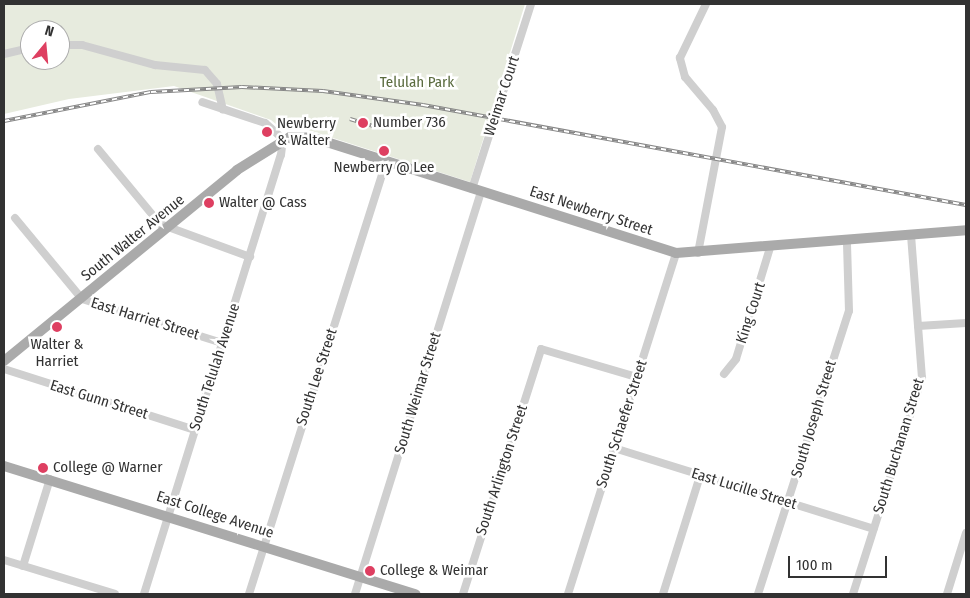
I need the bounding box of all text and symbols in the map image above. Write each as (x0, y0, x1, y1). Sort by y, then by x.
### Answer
north arrow (20, 20, 70, 70)
text: N (43, 22, 56, 40)
street label: Weimar Court (481, 54, 523, 138)
park label: Telulah Park (380, 74, 454, 92)
place label: Newberry & Walter (277, 114, 336, 149)
place label: Number 736 (373, 114, 446, 132)
marker: Number 736 (357, 117, 369, 129)
marker: Newberry & Walter (261, 126, 273, 138)
marker: Newberry @ Lee (378, 145, 390, 157)
place label: Newberry @ Lee (334, 159, 434, 177)
street label: East Newberry Street (527, 183, 655, 239)
street label: South Walter Avenue (78, 191, 188, 285)
place label: Walter @ Cass (219, 194, 307, 212)
marker: Walter @ Cass (203, 197, 215, 209)
street label: King Court (733, 280, 769, 346)
street label: East Harriet Street (89, 294, 201, 344)
street label: South Telulah Avenue (186, 301, 244, 433)
marker: Walter & Harriet (51, 321, 63, 333)
street label: South Lee Street (293, 326, 341, 428)
street label: South Weimar Street (391, 330, 445, 456)
place label: Walter & Harriet (31, 335, 83, 370)
street label: South Schaefer Street (593, 358, 651, 490)
street label: South Joseph Street (788, 358, 840, 480)
street label: South Buchanan Street (870, 376, 928, 516)
street label: East Gunn Street (48, 377, 150, 423)
street label: South Arlington Street (472, 402, 532, 538)
place label: College @ Warner (53, 459, 163, 477)
marker: College @ Warner (37, 462, 49, 474)
street label: East Lucille Street (689, 464, 799, 514)
street label: East College Avenue (154, 488, 276, 542)
scale bar (790, 546, 889, 578)
text: 100 m (796, 556, 833, 574)
place label: College & Weimar (380, 562, 488, 580)
marker: College & Weimar (364, 565, 376, 577)

